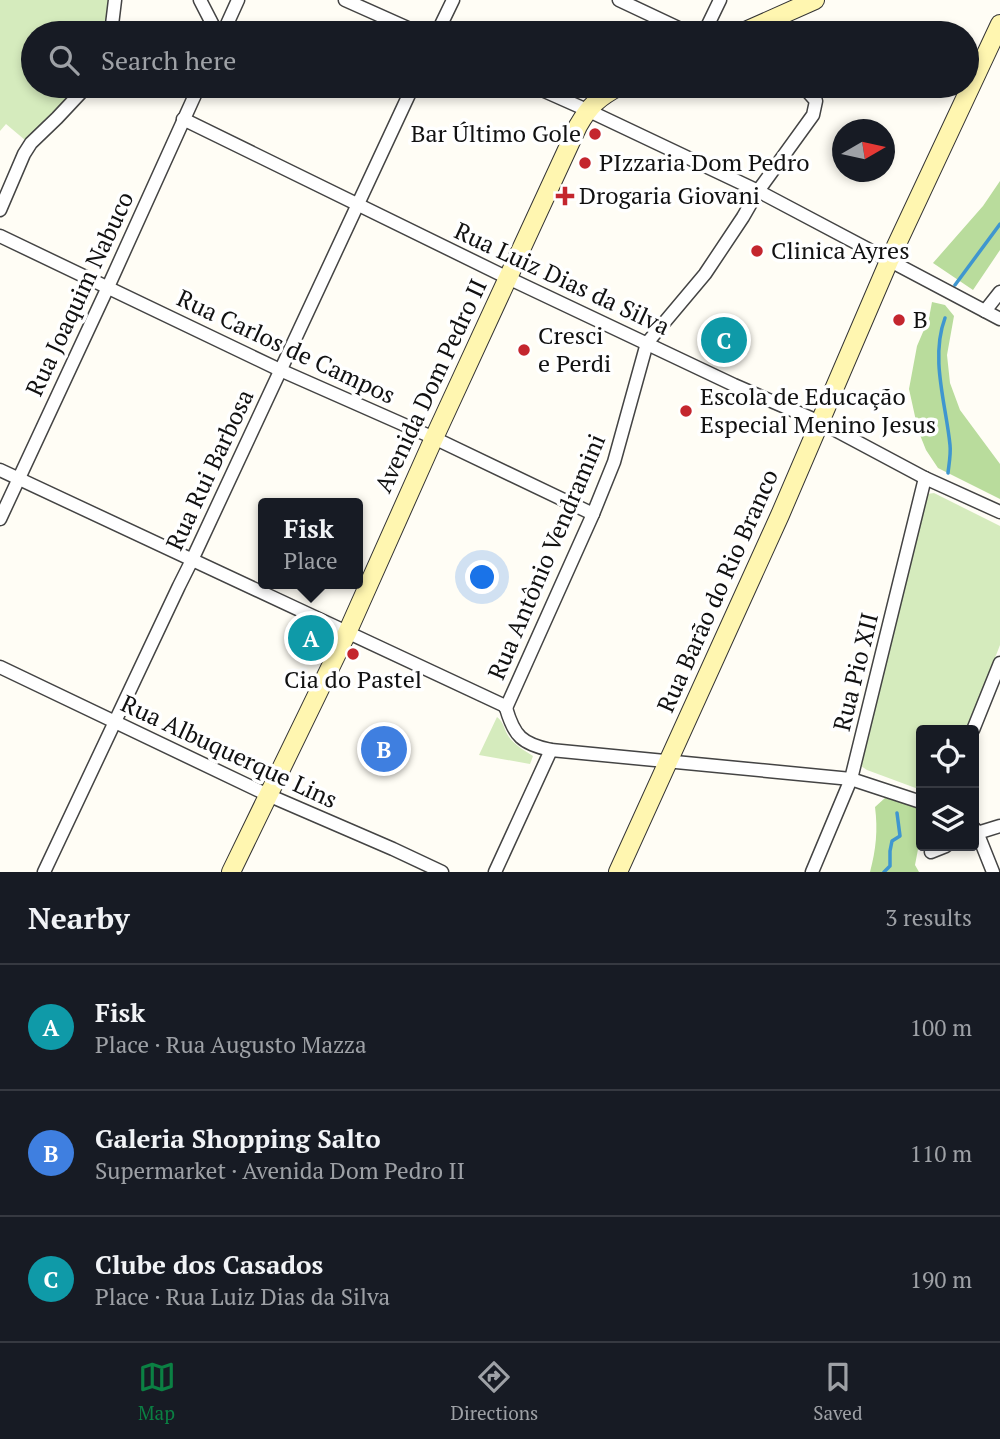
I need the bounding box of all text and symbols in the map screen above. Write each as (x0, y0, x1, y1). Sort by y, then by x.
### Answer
search box (21, 21, 979, 98)
icon: search (45, 41, 83, 79)
text: Search here (101, 43, 236, 77)
place label: Bar Último Gole (411, 117, 581, 149)
north arrow (832, 119, 895, 182)
marker: Bar Último Gole (587, 126, 603, 142)
place label: PIzzaria Dom Pedro (599, 146, 809, 178)
marker: PIzzaria Dom Pedro (577, 155, 593, 171)
place label: Drogaria Giovani (579, 179, 760, 211)
street label: Rua Joaquim Nabuco (18, 186, 140, 401)
marker: Drogaria Giovani (557, 188, 573, 204)
street label: Rua Luiz Dias da Silva (450, 214, 675, 342)
place label: Clinica Ayres (771, 234, 910, 266)
marker: Clinica Ayres (749, 243, 765, 259)
street label: Avenida Dom Pedro II (367, 274, 494, 498)
street label: Rua Carlos de Campos (172, 281, 401, 411)
place label: B (913, 303, 928, 335)
marker: B (891, 312, 907, 328)
pin: C (701, 314, 747, 366)
place label: Cresci e Perdi (538, 319, 611, 379)
marker: Cresci e Perdi (516, 342, 532, 358)
place label: Escola de Educação Especial Menino Jesus (700, 380, 936, 440)
street label: Rua Rui Barbosa (158, 384, 260, 555)
marker: Escola de Educação Especial Menino Jesus (678, 403, 694, 419)
street label: Rua Antônio Vendramini (480, 429, 612, 684)
street label: Rua Barão do Rio Branco (649, 464, 785, 717)
popup (258, 498, 363, 589)
text: Fisk (283, 511, 334, 545)
text: Place (283, 545, 338, 576)
your location (465, 560, 499, 594)
street label: Rua Pio XII (825, 609, 885, 734)
pin: A (288, 612, 334, 664)
marker: Cia do Pastel (345, 646, 361, 662)
place label: Cia do Pastel (284, 663, 422, 695)
street label: Rua Albuquerque Lins (116, 687, 343, 815)
pin: B (361, 723, 407, 775)
map controls (916, 725, 979, 851)
button: locate (916, 725, 979, 788)
button: layers (916, 788, 979, 851)
text: Nearby (28, 898, 130, 938)
text: 3 results (885, 902, 972, 933)
text: Fisk (95, 995, 146, 1029)
text: A (43, 1012, 59, 1043)
text: 100 m (910, 1012, 972, 1043)
text: Place · Rua Augusto Mazza (95, 1029, 367, 1060)
text: Galeria Shopping Salto (95, 1121, 381, 1155)
text: B (44, 1138, 58, 1169)
text: 110 m (910, 1138, 972, 1169)
text: Supermarket · Avenida Dom Pedro II (95, 1155, 465, 1186)
text: Clube dos Casados (95, 1247, 323, 1281)
text: C (44, 1264, 59, 1295)
text: 190 m (910, 1264, 972, 1295)
text: Place · Rua Luiz Dias da Silva (95, 1281, 390, 1312)
tab: Map (138, 1358, 176, 1425)
tab: Directions (451, 1358, 538, 1425)
tab: Saved (813, 1358, 862, 1425)

